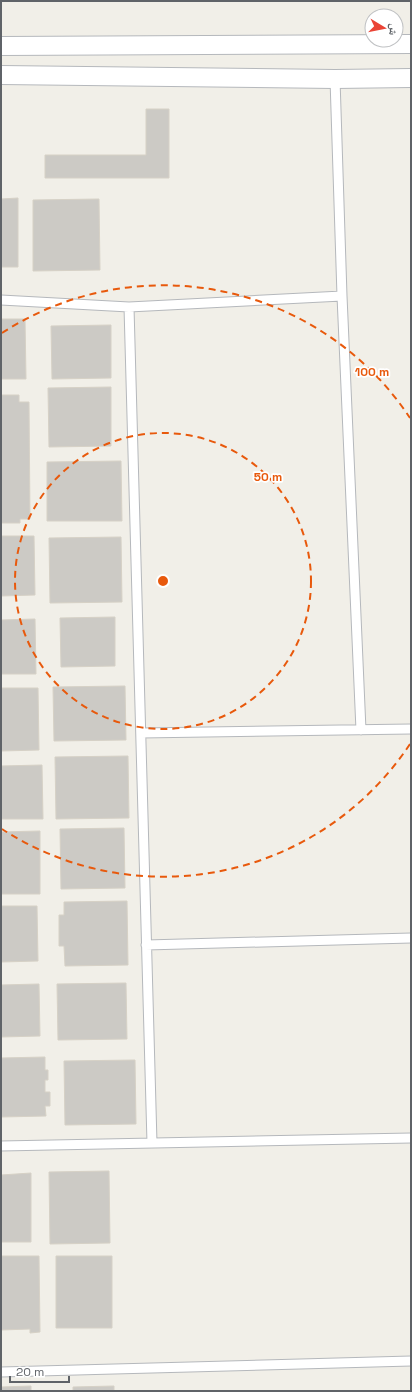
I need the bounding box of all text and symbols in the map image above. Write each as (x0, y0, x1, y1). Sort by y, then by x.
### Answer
north arrow (364, 8, 404, 48)
text: ش (385, 23, 402, 37)
text: 100 m (355, 364, 389, 380)
text: 50 m (254, 469, 282, 485)
centre of rings (156, 574, 170, 588)
scale bar (10, 1358, 69, 1384)
text: 20 m (16, 1364, 44, 1380)

